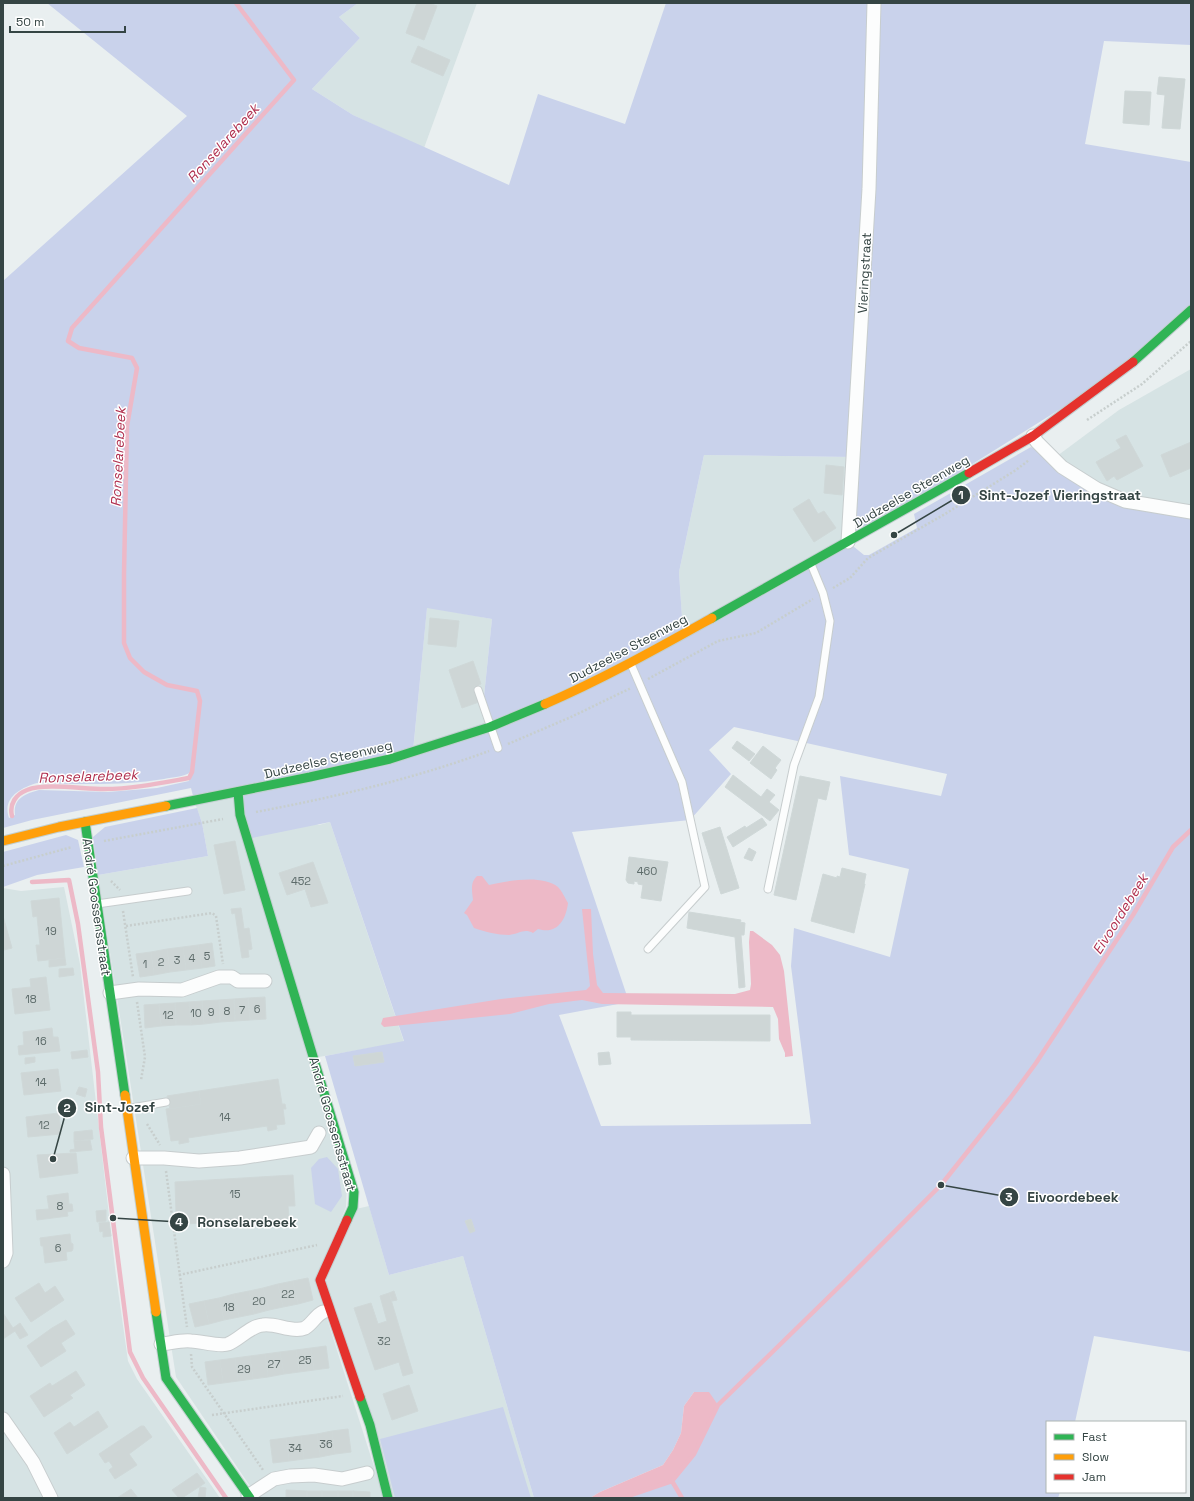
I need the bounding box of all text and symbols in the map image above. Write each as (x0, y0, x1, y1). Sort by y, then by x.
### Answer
scale bar (10, 8, 125, 34)
text: 50 m (16, 14, 44, 30)
water label: Ronselarebeek (183, 99, 264, 186)
street label: Vieringstraat (854, 232, 875, 314)
water label: Ronselarebeek (106, 405, 130, 507)
street label: Dudzeelse Steenweg (850, 451, 972, 532)
callout: Sint-Jozef Vieringstraat (951, 482, 1149, 508)
text: Sint-Jozef Vieringstraat (979, 486, 1141, 504)
text: 1 (958, 487, 964, 503)
street label: Dudzeelse Steenweg (566, 610, 690, 687)
street label: Dudzeelse Steenweg (262, 736, 394, 783)
water label: Ronselarebeek (38, 765, 140, 787)
street label: André Goossensstraat (78, 837, 115, 977)
house number: 460 (637, 864, 657, 878)
water label: Eivoordebeek (1088, 869, 1153, 958)
house number: 452 (291, 874, 311, 888)
house number: 19 (45, 924, 57, 938)
house number: 5 (204, 949, 211, 963)
house number: 4 (189, 951, 196, 965)
house number: 3 (174, 953, 181, 967)
house number: 2 (158, 955, 165, 969)
house number: 1 (143, 957, 147, 971)
house number: 18 (25, 992, 37, 1006)
house number: 6 (254, 1002, 261, 1016)
house number: 7 (239, 1003, 245, 1017)
house number: 8 (224, 1004, 231, 1018)
house number: 9 (208, 1005, 215, 1019)
house number: 10 (190, 1006, 202, 1020)
house number: 12 (162, 1008, 174, 1022)
house number: 16 (35, 1034, 47, 1048)
street label: André Goossensstraat (305, 1055, 360, 1193)
house number: 14 (35, 1075, 47, 1089)
callout: Sint-Jozef (57, 1095, 163, 1121)
text: Sint-Jozef (85, 1098, 155, 1116)
text: 2 (63, 1100, 71, 1116)
house number: 14 (219, 1110, 231, 1124)
house number: 12 (38, 1118, 50, 1132)
callout: Eivoordebeek (999, 1184, 1126, 1210)
house number: 15 (229, 1187, 241, 1201)
text: Eivoordebeek (1027, 1188, 1119, 1206)
text: 3 (1005, 1189, 1013, 1205)
house number: 8 (57, 1199, 64, 1213)
callout: Ronselarebeek (169, 1209, 305, 1235)
text: Ronselarebeek (197, 1213, 297, 1231)
text: 4 (175, 1214, 183, 1230)
house number: 6 (55, 1241, 62, 1255)
house number: 22 (281, 1287, 295, 1301)
house number: 20 (252, 1294, 266, 1308)
house number: 18 (223, 1300, 235, 1314)
house number: 32 (377, 1334, 391, 1348)
house number: 25 (298, 1353, 312, 1367)
house number: 27 (268, 1357, 280, 1371)
house number: 29 (237, 1362, 251, 1376)
legend (1046, 1421, 1186, 1493)
text: Fast (1082, 1429, 1107, 1445)
house number: 36 (319, 1437, 333, 1451)
house number: 34 (288, 1441, 302, 1455)
text: Slow (1082, 1449, 1109, 1465)
text: Jam (1082, 1469, 1106, 1485)

